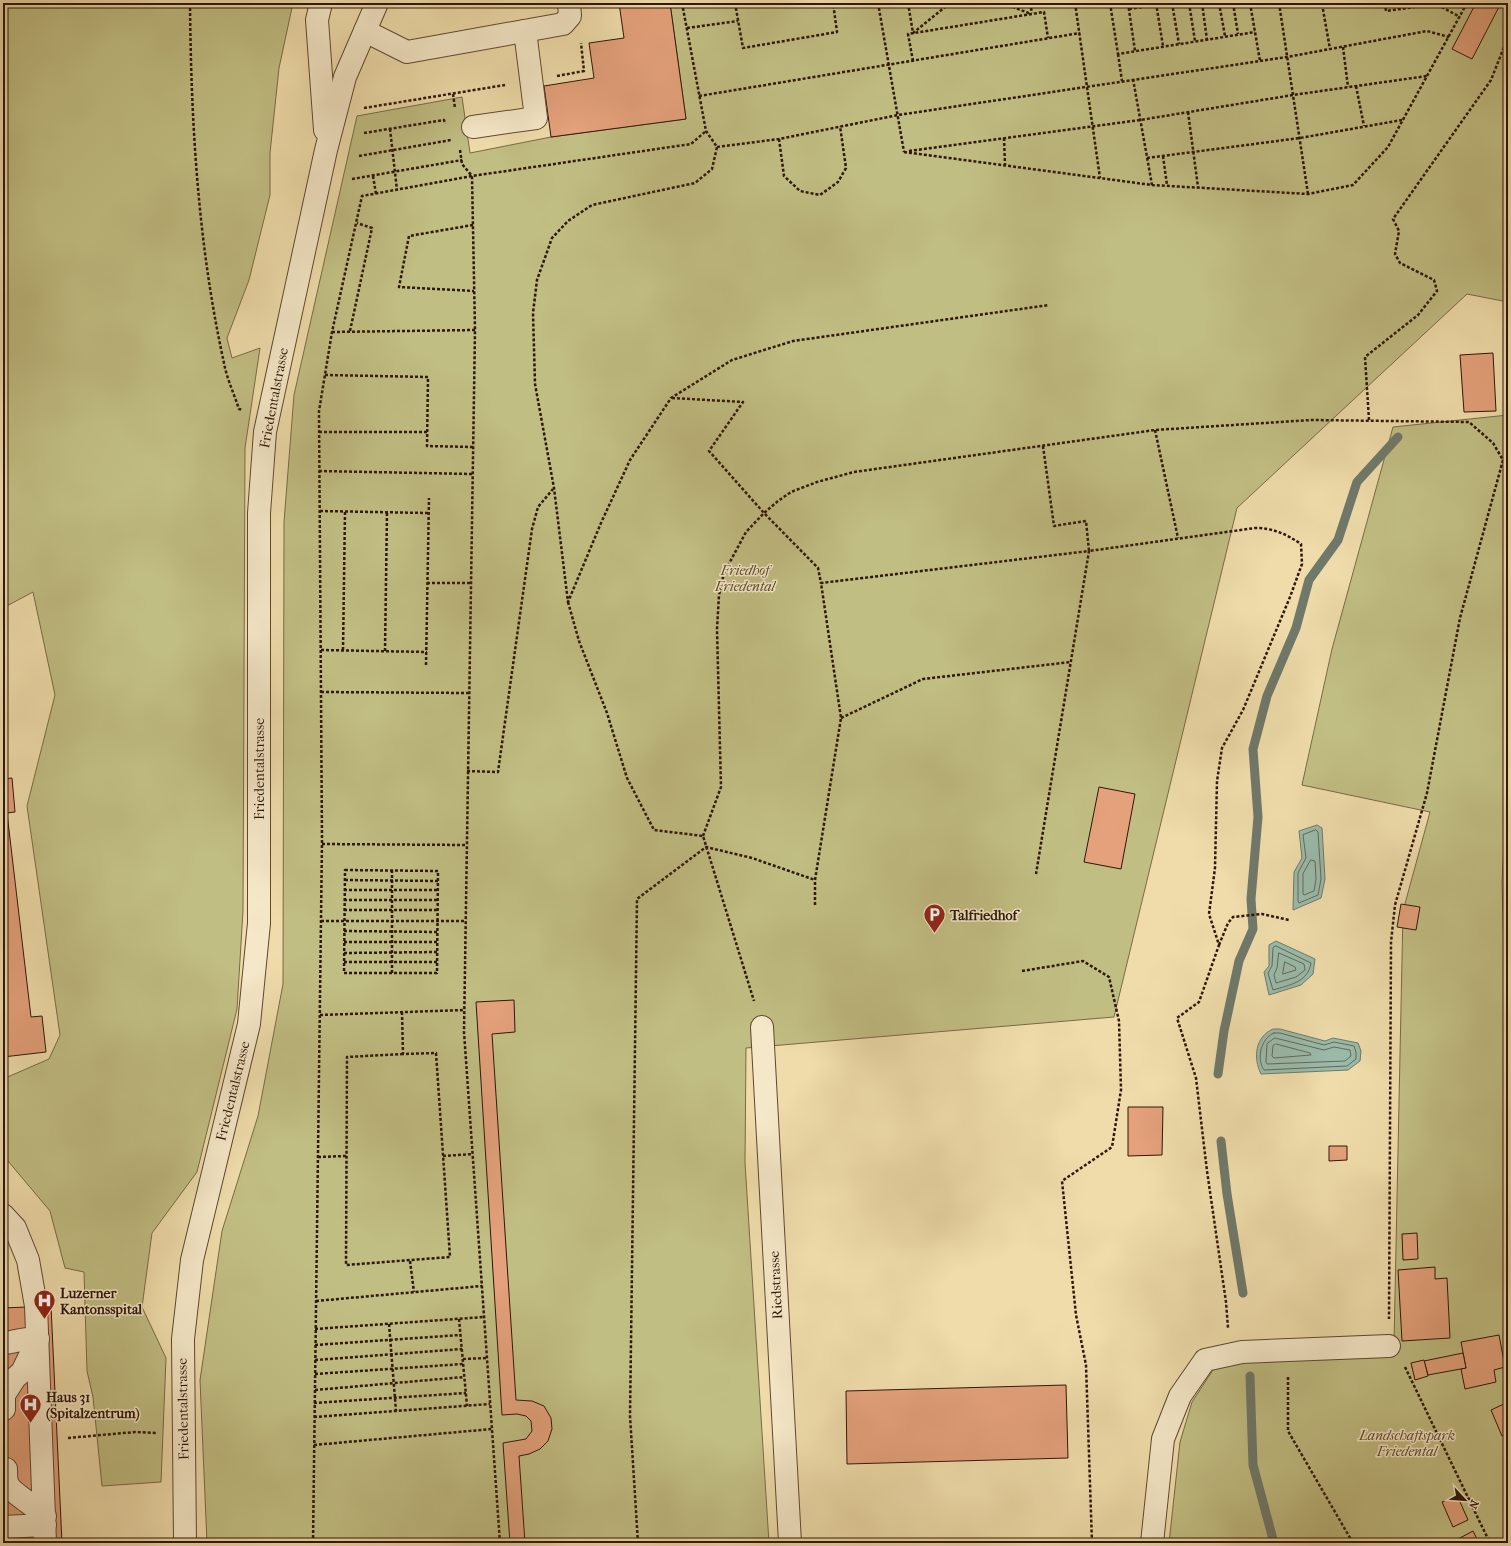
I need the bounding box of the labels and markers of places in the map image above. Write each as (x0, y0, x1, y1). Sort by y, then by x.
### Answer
parking icon: Talfriedhof (921, 902, 947, 935)
place label: Talfriedhof (949, 907, 1021, 924)
place label: Luzerner Kantonsspital (60, 1285, 142, 1318)
hospital icon: Luzerner Kantonsspital (31, 1288, 57, 1321)
place label: Haus 31 (Spitalzentrum) (46, 1389, 140, 1422)
hospital icon: Haus 31 (Spitalzentrum) (17, 1392, 43, 1425)

